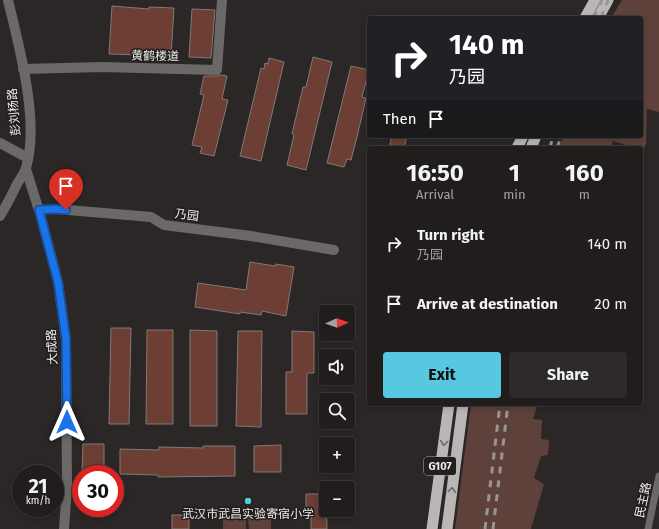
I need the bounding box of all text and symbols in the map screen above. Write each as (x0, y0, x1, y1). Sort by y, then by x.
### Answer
text: 140 m (449, 28, 525, 61)
icon: right (383, 32, 435, 84)
street label: 黄鹤楼道 (131, 49, 179, 63)
text: 乃园 (449, 66, 485, 88)
street label: 彭刘杨路 (5, 87, 23, 137)
icon: arrive (425, 108, 447, 130)
text: Then (383, 110, 417, 128)
text: 16:50 (406, 159, 464, 187)
text: 1 (509, 159, 520, 187)
text: 160 (565, 159, 604, 187)
pin (49, 169, 83, 210)
icon: arrive (55, 175, 77, 197)
text: Arrival (416, 187, 454, 202)
text: min (503, 187, 526, 202)
text: m (579, 187, 590, 202)
street label: 乃园 (174, 207, 200, 223)
text: Turn right (417, 226, 484, 244)
icon: right (383, 233, 405, 255)
text: 140 m (587, 235, 627, 253)
text: 乃园 (417, 247, 443, 262)
icon: arrive (383, 293, 405, 315)
text: Arrive at destination (417, 295, 558, 313)
text: 20 m (594, 295, 627, 313)
north arrow (319, 305, 355, 341)
map controls (319, 305, 355, 517)
street label: 大成路 (44, 329, 60, 365)
button: sound (319, 349, 355, 385)
button: Exit (383, 352, 501, 398)
button: Share (509, 352, 627, 398)
button: search (319, 393, 355, 429)
position arrow (46, 401, 88, 443)
button: + (319, 437, 355, 473)
one-way arrow (439, 440, 448, 446)
road number: G107 (424, 457, 456, 475)
speed limit sign: 30 (72, 465, 124, 517)
text: 21 (28, 474, 48, 498)
button: − (319, 481, 355, 517)
street label: 民主路 (632, 481, 654, 519)
one-way arrow (447, 487, 456, 493)
text: km/h (26, 495, 50, 507)
marker: 武汉市武昌实验寄宿小学 (243, 496, 253, 506)
place label: 武汉市武昌实验寄宿小学 (182, 507, 314, 521)

